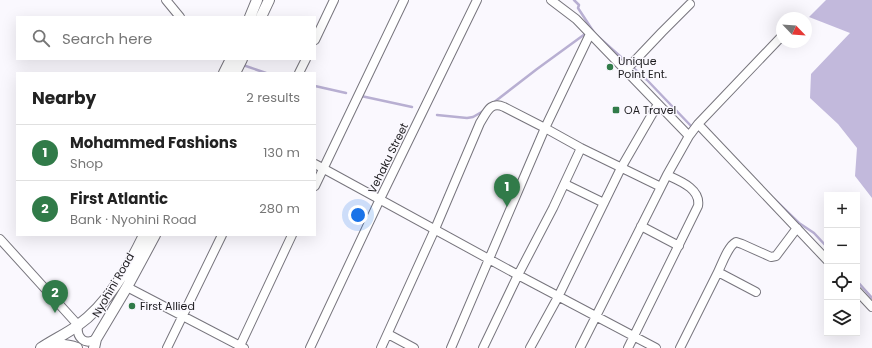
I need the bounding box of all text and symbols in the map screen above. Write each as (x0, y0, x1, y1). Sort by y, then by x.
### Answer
north arrow (776, 12, 812, 48)
search box (16, 16, 316, 60)
icon: search (30, 27, 52, 49)
text: Search here (62, 28, 152, 49)
place label: Unique Point Ent. (618, 53, 667, 82)
marker: Unique Point Ent. (605, 62, 615, 72)
text: Nearby (32, 86, 96, 110)
text: 2 results (246, 88, 300, 107)
place label: OA Travel (624, 102, 676, 118)
marker: OA Travel (611, 105, 621, 115)
street label: Vehaku Street (364, 120, 412, 196)
text: Mohammed Fashions (70, 132, 237, 153)
text: 1 (43, 143, 47, 162)
text: 130 m (263, 143, 300, 162)
text: Shop (70, 154, 103, 173)
pin: 1 (494, 174, 520, 207)
text: First Atlantic (70, 188, 168, 209)
map controls (824, 192, 860, 336)
button: + (824, 192, 860, 228)
text: 2 (41, 199, 49, 218)
text: 280 m (259, 199, 300, 218)
your location (348, 205, 368, 225)
text: Bank · Nyohini Road (70, 210, 197, 229)
button: − (824, 228, 860, 264)
street label: Nyohini Road (88, 250, 138, 320)
button: locate (824, 264, 860, 300)
pin: 2 (42, 280, 68, 313)
place label: First Allied (140, 298, 195, 314)
button: layers (824, 300, 860, 336)
marker: First Allied (127, 301, 137, 311)

